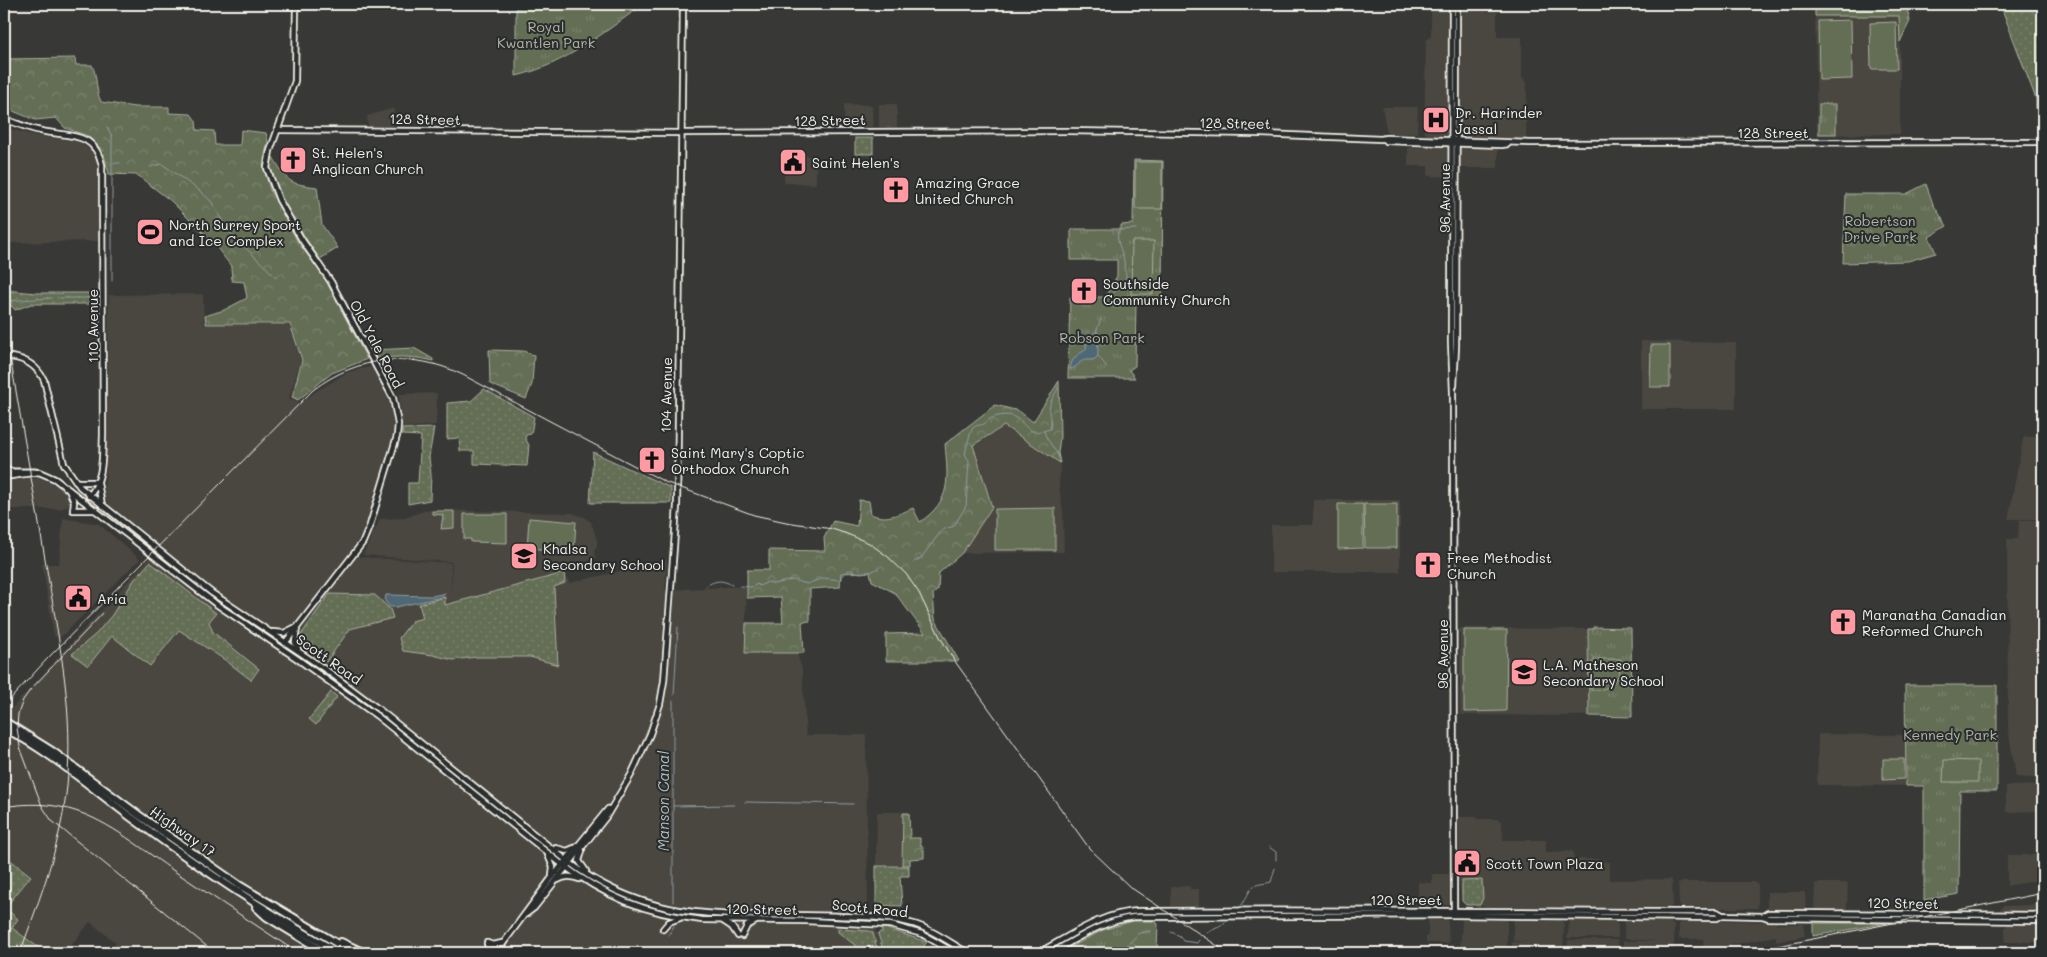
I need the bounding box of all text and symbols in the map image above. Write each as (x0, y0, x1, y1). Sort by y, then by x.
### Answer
park label: Royal Kwantlen Park (497, 17, 595, 52)
place label: Dr. Harinder Jassal (1455, 103, 1543, 138)
hospital icon: Dr. Harinder Jassal (1421, 105, 1451, 135)
street label: 128 Street (389, 109, 461, 129)
street label: 128 Street (794, 110, 866, 130)
street label: 128 Street (1199, 113, 1271, 133)
street label: 128 Street (1737, 123, 1809, 142)
place label: St. Helen's Anglican Church (312, 143, 423, 178)
church icon: St. Helen's Anglican Church (278, 145, 308, 175)
public building icon: Saint Helen's (778, 147, 808, 177)
place label: Saint Helen's (812, 153, 900, 172)
street label: 96 Avenue (1435, 163, 1454, 233)
place label: Amazing Grace United Church (915, 173, 1020, 208)
church icon: Amazing Grace United Church (881, 175, 911, 205)
park label: Robertson Drive Park (1843, 211, 1917, 246)
place label: North Surrey Sport and Ice Complex (169, 215, 301, 250)
sports icon: North Surrey Sport and Ice Complex (135, 217, 165, 247)
place label: Southside Community Church (1103, 274, 1230, 309)
church icon: Southside Community Church (1069, 276, 1099, 306)
street label: 110 Avenue (83, 289, 102, 363)
street label: Old Yale Road (346, 297, 408, 392)
park label: Robson Park (1059, 328, 1145, 347)
street label: 104 Avenue (656, 357, 676, 433)
place label: Saint Mary's Coptic Orthodox Church (671, 443, 805, 478)
church icon: Saint Mary's Coptic Orthodox Church (637, 445, 667, 475)
place label: Khalsa Secondary School (543, 539, 664, 574)
school or university icon: Khalsa Secondary School (509, 541, 539, 571)
place label: Free Methodist Church (1447, 548, 1552, 583)
church icon: Free Methodist Church (1413, 550, 1443, 580)
public building icon: Aria (63, 583, 93, 613)
place label: Aria (97, 589, 127, 608)
place label: Maranatha Canadian Reformed Church (1862, 605, 2006, 640)
church icon: Maranatha Canadian Reformed Church (1828, 607, 1858, 637)
street label: 96 Avenue (1433, 619, 1452, 689)
street label: Scott Road (292, 629, 366, 689)
place label: L.A. Matheson Secondary School (1543, 655, 1664, 690)
school or university icon: L.A. Matheson Secondary School (1509, 657, 1539, 687)
park label: Kennedy Park (1903, 725, 1997, 744)
water label: Manson Canal (653, 751, 673, 851)
street label: Highway 17 (147, 802, 220, 861)
public building icon: Scott Town Plaza (1452, 848, 1482, 878)
place label: Scott Town Plaza (1486, 854, 1604, 873)
street label: 120 Street (1370, 890, 1442, 909)
street label: 120 Street (1867, 893, 1939, 913)
street label: Scott Road (831, 895, 909, 921)
street label: 120 Street (726, 899, 798, 919)

